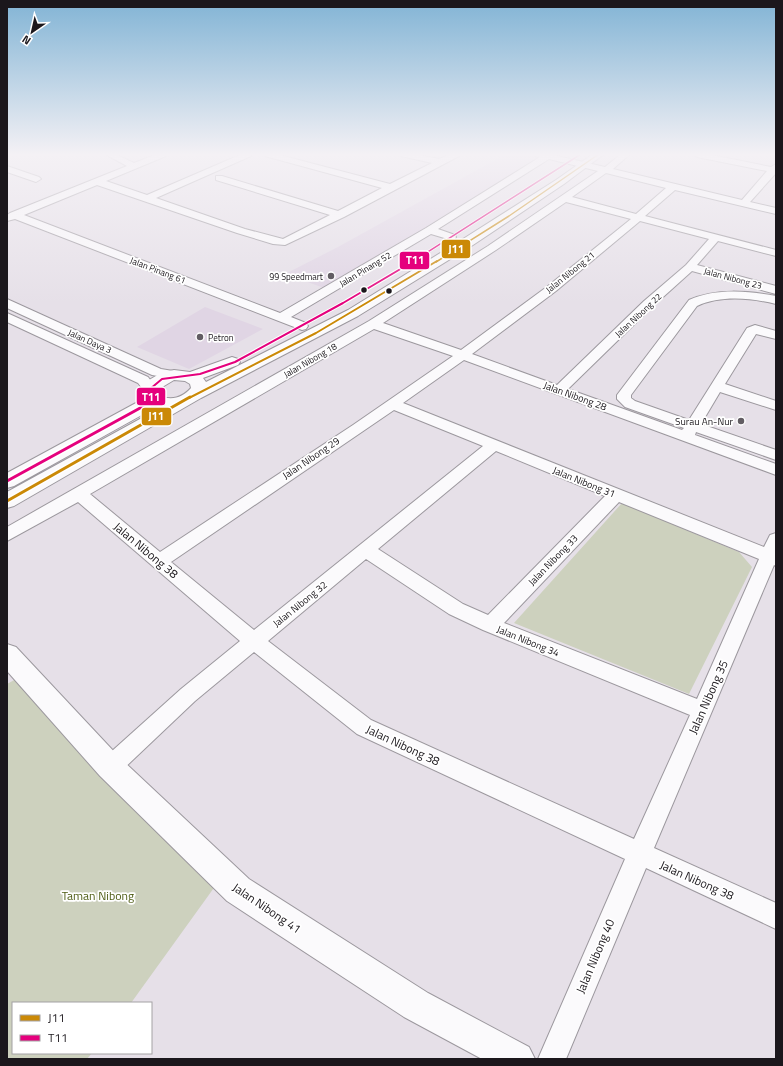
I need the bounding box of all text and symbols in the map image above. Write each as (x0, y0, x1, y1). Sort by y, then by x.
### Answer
north arrow (12, 12, 52, 52)
text: N (19, 32, 34, 49)
line badge: J11 (441, 239, 471, 259)
text: J11 (448, 241, 464, 257)
street label: Jalan Pinang 52 (336, 248, 394, 290)
street label: Jalan Nibong 21 (543, 248, 597, 296)
line badge: T11 (399, 251, 430, 270)
text: T11 (406, 252, 424, 268)
street label: Jalan Pinang 61 (128, 253, 188, 287)
street label: Jalan Nibong 23 (703, 264, 763, 292)
place label: 99 Speedmart (269, 270, 324, 283)
marker: 99 Speedmart (326, 271, 336, 281)
unlabelled marker (359, 285, 369, 295)
unlabelled marker (384, 286, 394, 296)
street label: Jalan Nibong 22 (612, 290, 664, 340)
street label: Jalan Daya 3 (66, 326, 114, 356)
place label: Petron (208, 331, 234, 344)
marker: Petron (195, 332, 205, 342)
street label: Jalan Nibong 18 (281, 339, 339, 381)
street label: Jalan Nibong 28 (541, 378, 609, 415)
line badge: T11 (136, 387, 166, 406)
text: T11 (142, 389, 160, 405)
line badge: J11 (141, 407, 172, 426)
text: J11 (148, 408, 164, 424)
place label: Surau An-Nur (675, 414, 734, 429)
marker: Surau An-Nur (736, 416, 746, 426)
street label: Jalan Nibong 29 (279, 433, 343, 483)
street label: Jalan Nibong 31 (550, 463, 618, 501)
street label: Jalan Nibong 38 (109, 517, 183, 583)
street label: Jalan Nibong 33 (525, 531, 581, 589)
street label: Jalan Nibong 32 (270, 577, 330, 631)
street label: Jalan Nibong 34 (494, 622, 562, 660)
street label: Jalan Nibong 35 (683, 657, 733, 737)
street label: Jalan Nibong 38 (363, 720, 443, 771)
street label: Jalan Nibong 38 (657, 855, 737, 905)
street label: Jalan Nibong 41 (229, 878, 305, 938)
park label: Taman Nibong (62, 886, 134, 905)
street label: Jalan Nibong 40 (571, 915, 619, 996)
legend (12, 1002, 152, 1054)
text: J11 (48, 1008, 65, 1027)
text: T11 (48, 1028, 68, 1047)

